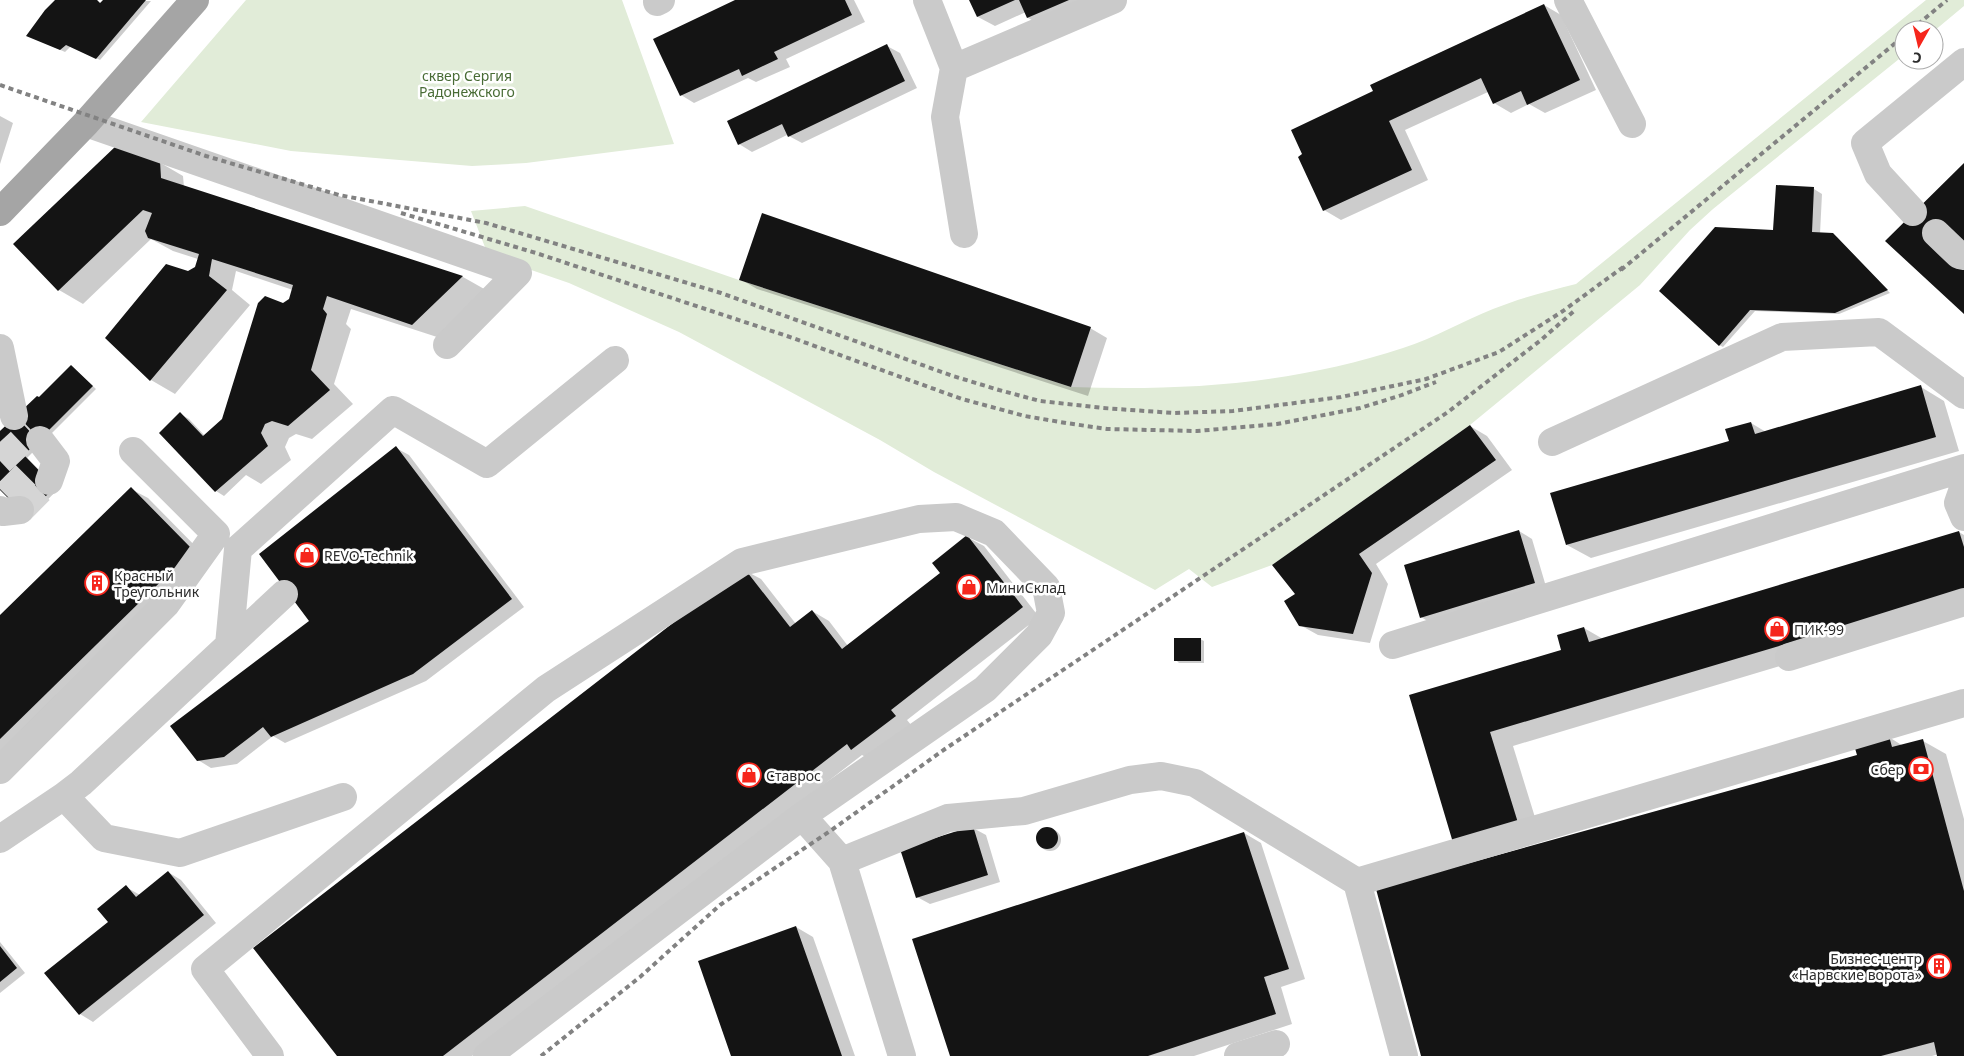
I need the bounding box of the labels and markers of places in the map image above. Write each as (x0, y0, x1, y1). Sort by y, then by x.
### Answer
shop icon: REVO-Technik (294, 542, 320, 568)
place label: REVO-Technik (324, 546, 414, 565)
place label: Красный Треугольник (114, 566, 200, 601)
building icon: Красный Треугольник (84, 570, 110, 596)
shop icon: МиниСклад (956, 574, 982, 600)
place label: МиниСклад (986, 578, 1066, 597)
shop icon: ПИК-99 (1764, 616, 1790, 642)
place label: ПИК-99 (1794, 620, 1844, 639)
bank icon: Сбер (1908, 756, 1934, 782)
place label: Сбер (1870, 760, 1904, 779)
shop icon: Ставрос (736, 762, 762, 788)
place label: Ставрос (766, 766, 821, 785)
place label: Бизнес-центр «Нарвские ворота» (1792, 949, 1922, 984)
building icon: Бизнес-центр «Нарвские ворота» (1926, 953, 1952, 979)

